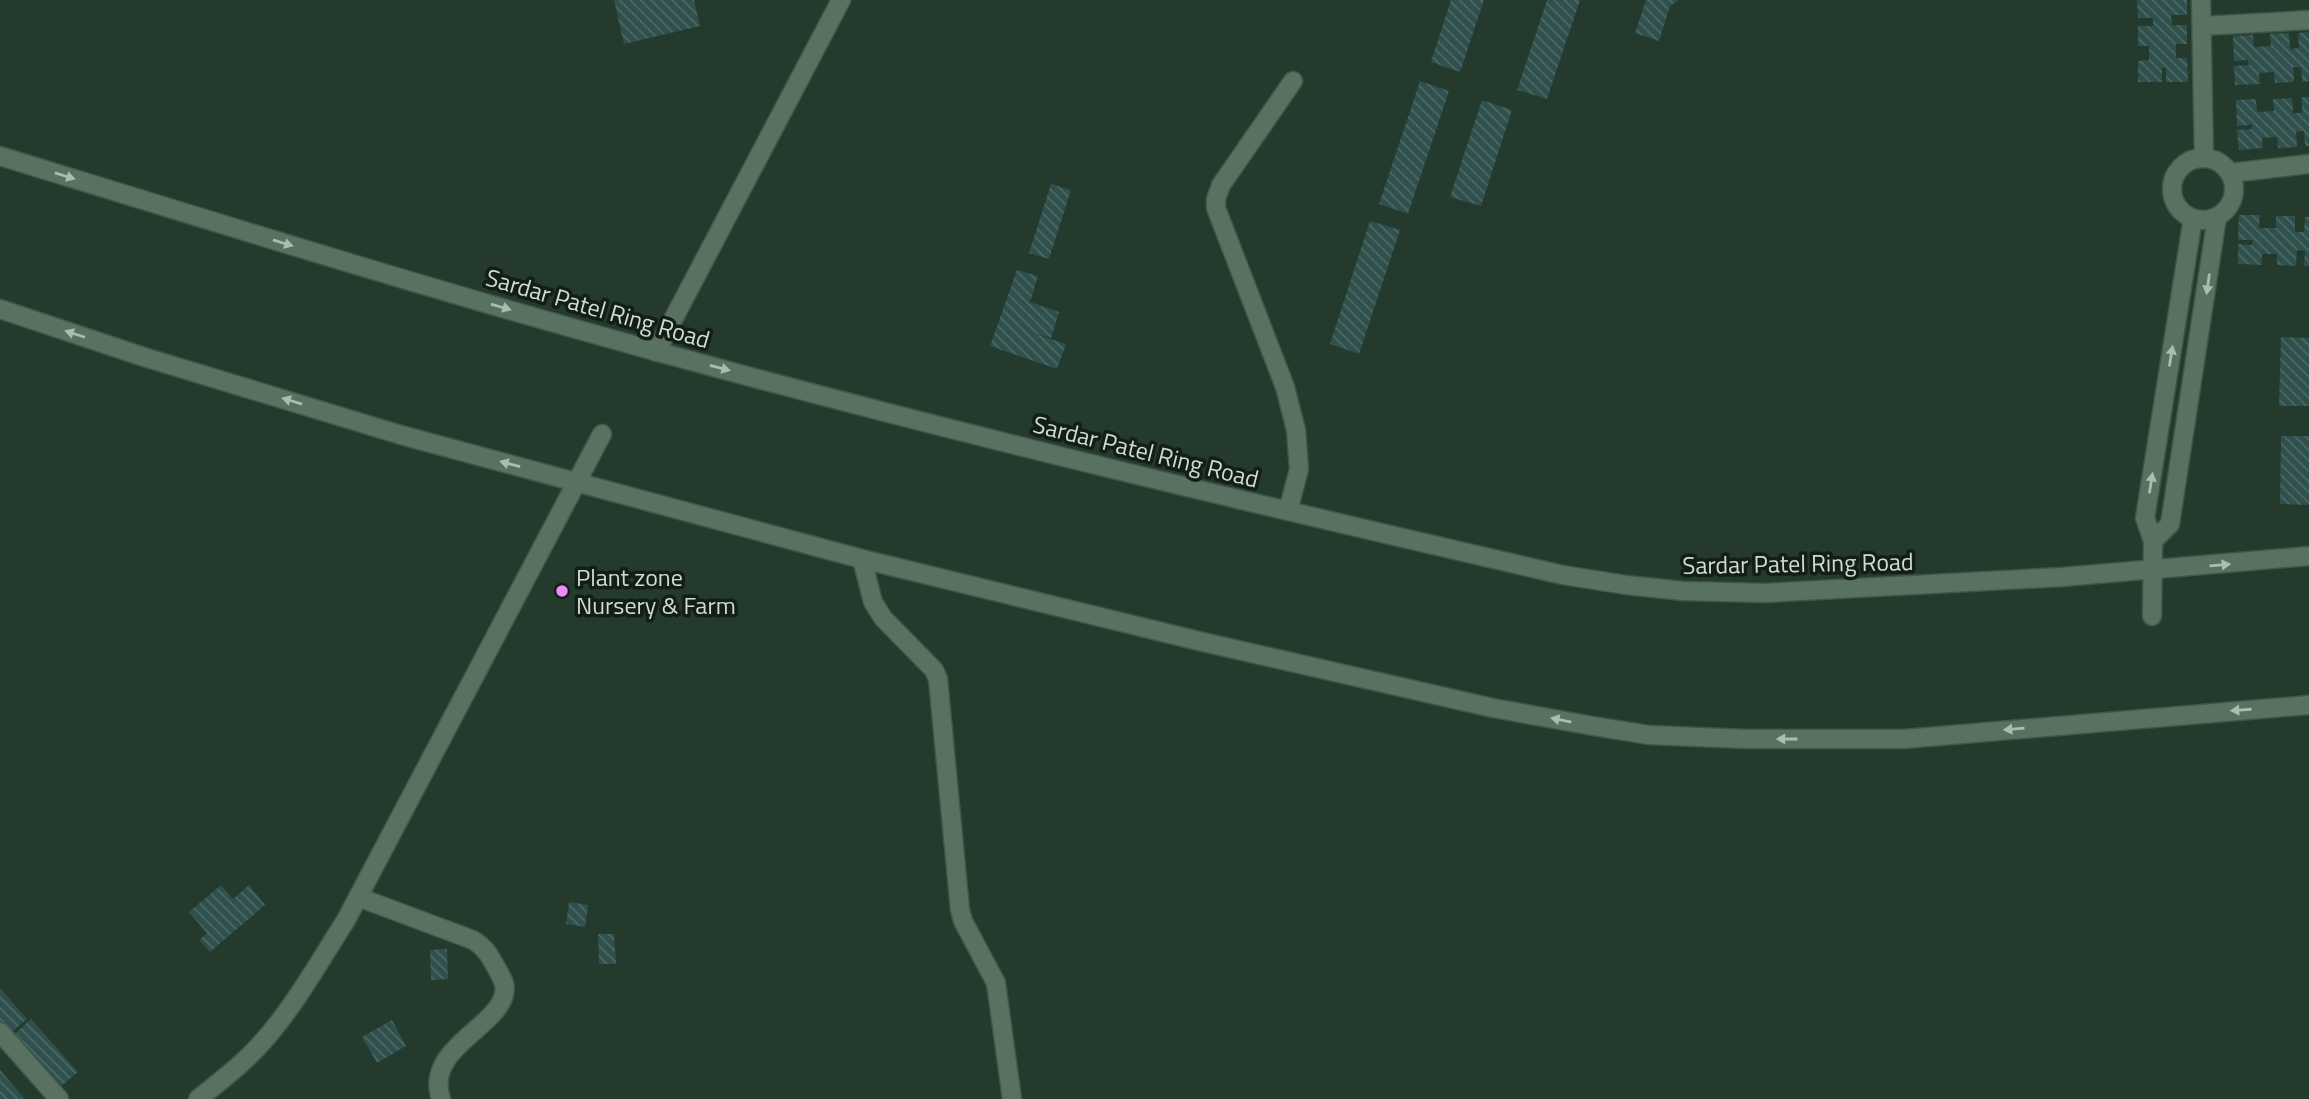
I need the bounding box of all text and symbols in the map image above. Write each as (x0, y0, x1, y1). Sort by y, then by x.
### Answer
one-way arrow (55, 172, 76, 182)
one-way arrow (273, 238, 294, 248)
street label: Sardar Patel Ring Road (482, 259, 714, 357)
one-way arrow (2203, 274, 2214, 296)
one-way arrow (490, 302, 512, 313)
one-way arrow (64, 328, 85, 339)
one-way arrow (2166, 345, 2177, 367)
one-way arrow (709, 363, 731, 374)
one-way arrow (281, 396, 302, 406)
street label: Sardar Patel Ring Road (1029, 406, 1263, 496)
one-way arrow (499, 459, 520, 469)
one-way arrow (2146, 471, 2157, 493)
street label: Sardar Patel Ring Road (1682, 543, 1914, 583)
place label: Plant zone Nursery & Farm (576, 559, 736, 623)
one-way arrow (2209, 559, 2231, 570)
marker: Plant zone Nursery & Farm (554, 583, 570, 599)
one-way arrow (2230, 704, 2252, 715)
one-way arrow (1550, 714, 1572, 725)
one-way arrow (2003, 724, 2025, 735)
one-way arrow (1776, 733, 1798, 745)

